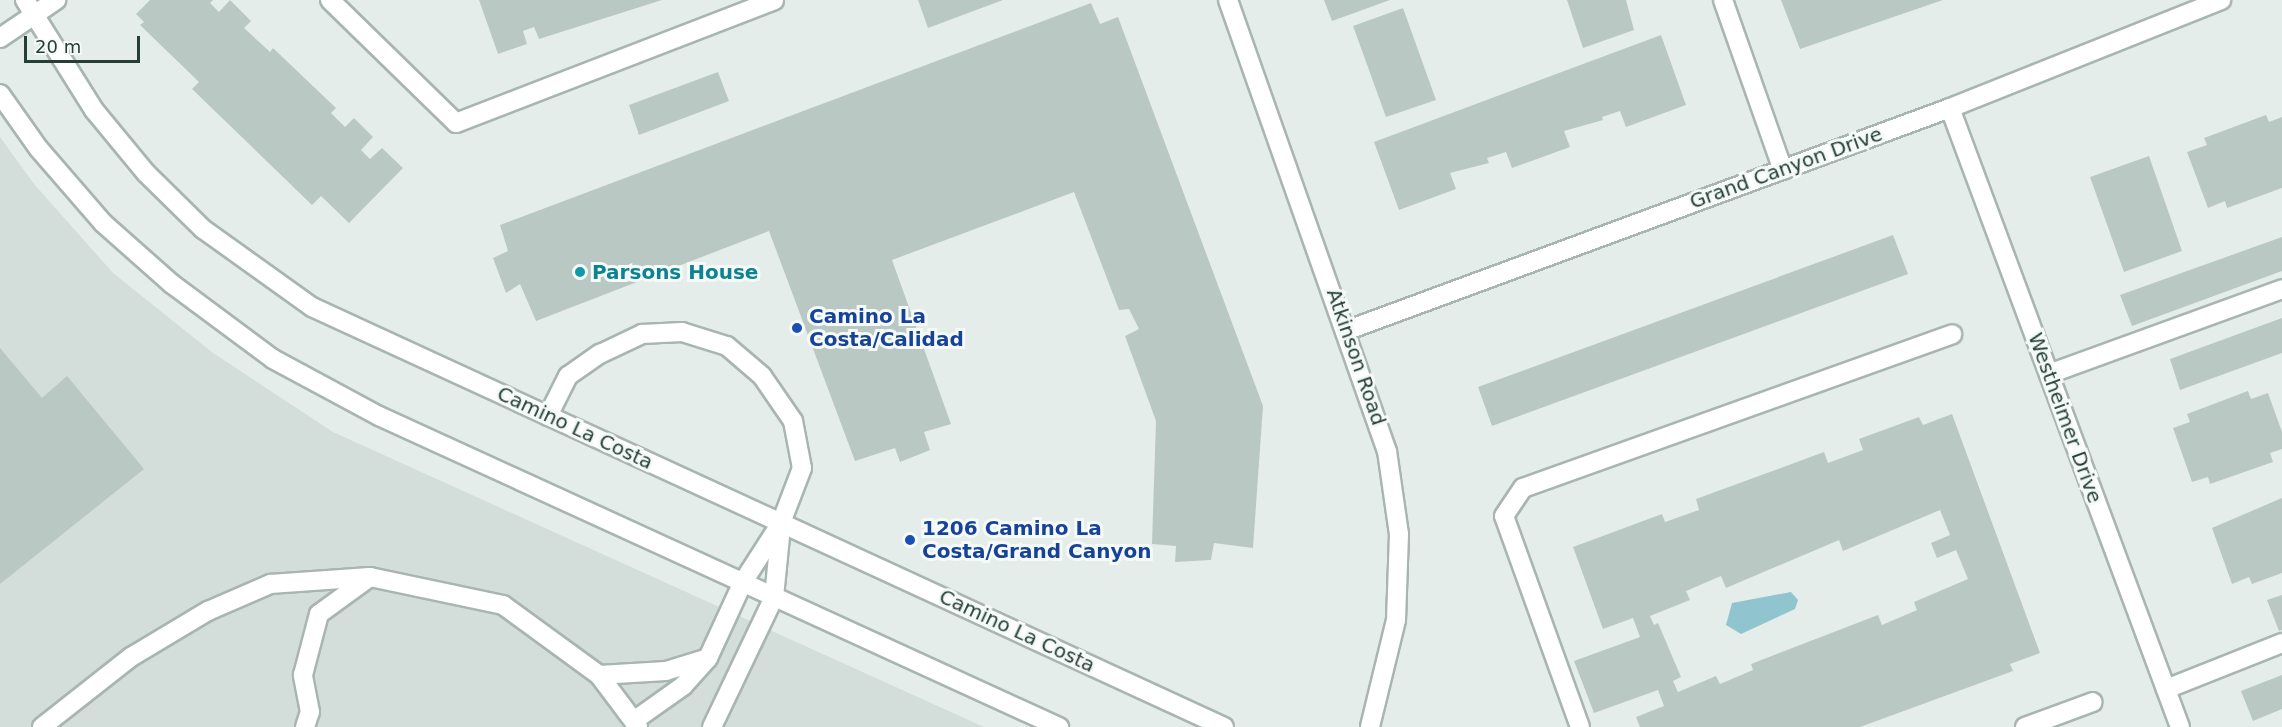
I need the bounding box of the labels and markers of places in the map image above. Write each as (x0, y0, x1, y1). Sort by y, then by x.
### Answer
place label: Parsons House (592, 260, 758, 284)
marker: Parsons House (573, 265, 587, 279)
place label: Camino La Costa/Calidad (809, 304, 964, 351)
marker: Camino La Costa/Calidad (790, 321, 804, 335)
place label: 1206 Camino La Costa/Grand Canyon (922, 516, 1151, 563)
marker: 1206 Camino La Costa/Grand Canyon (903, 533, 917, 547)

